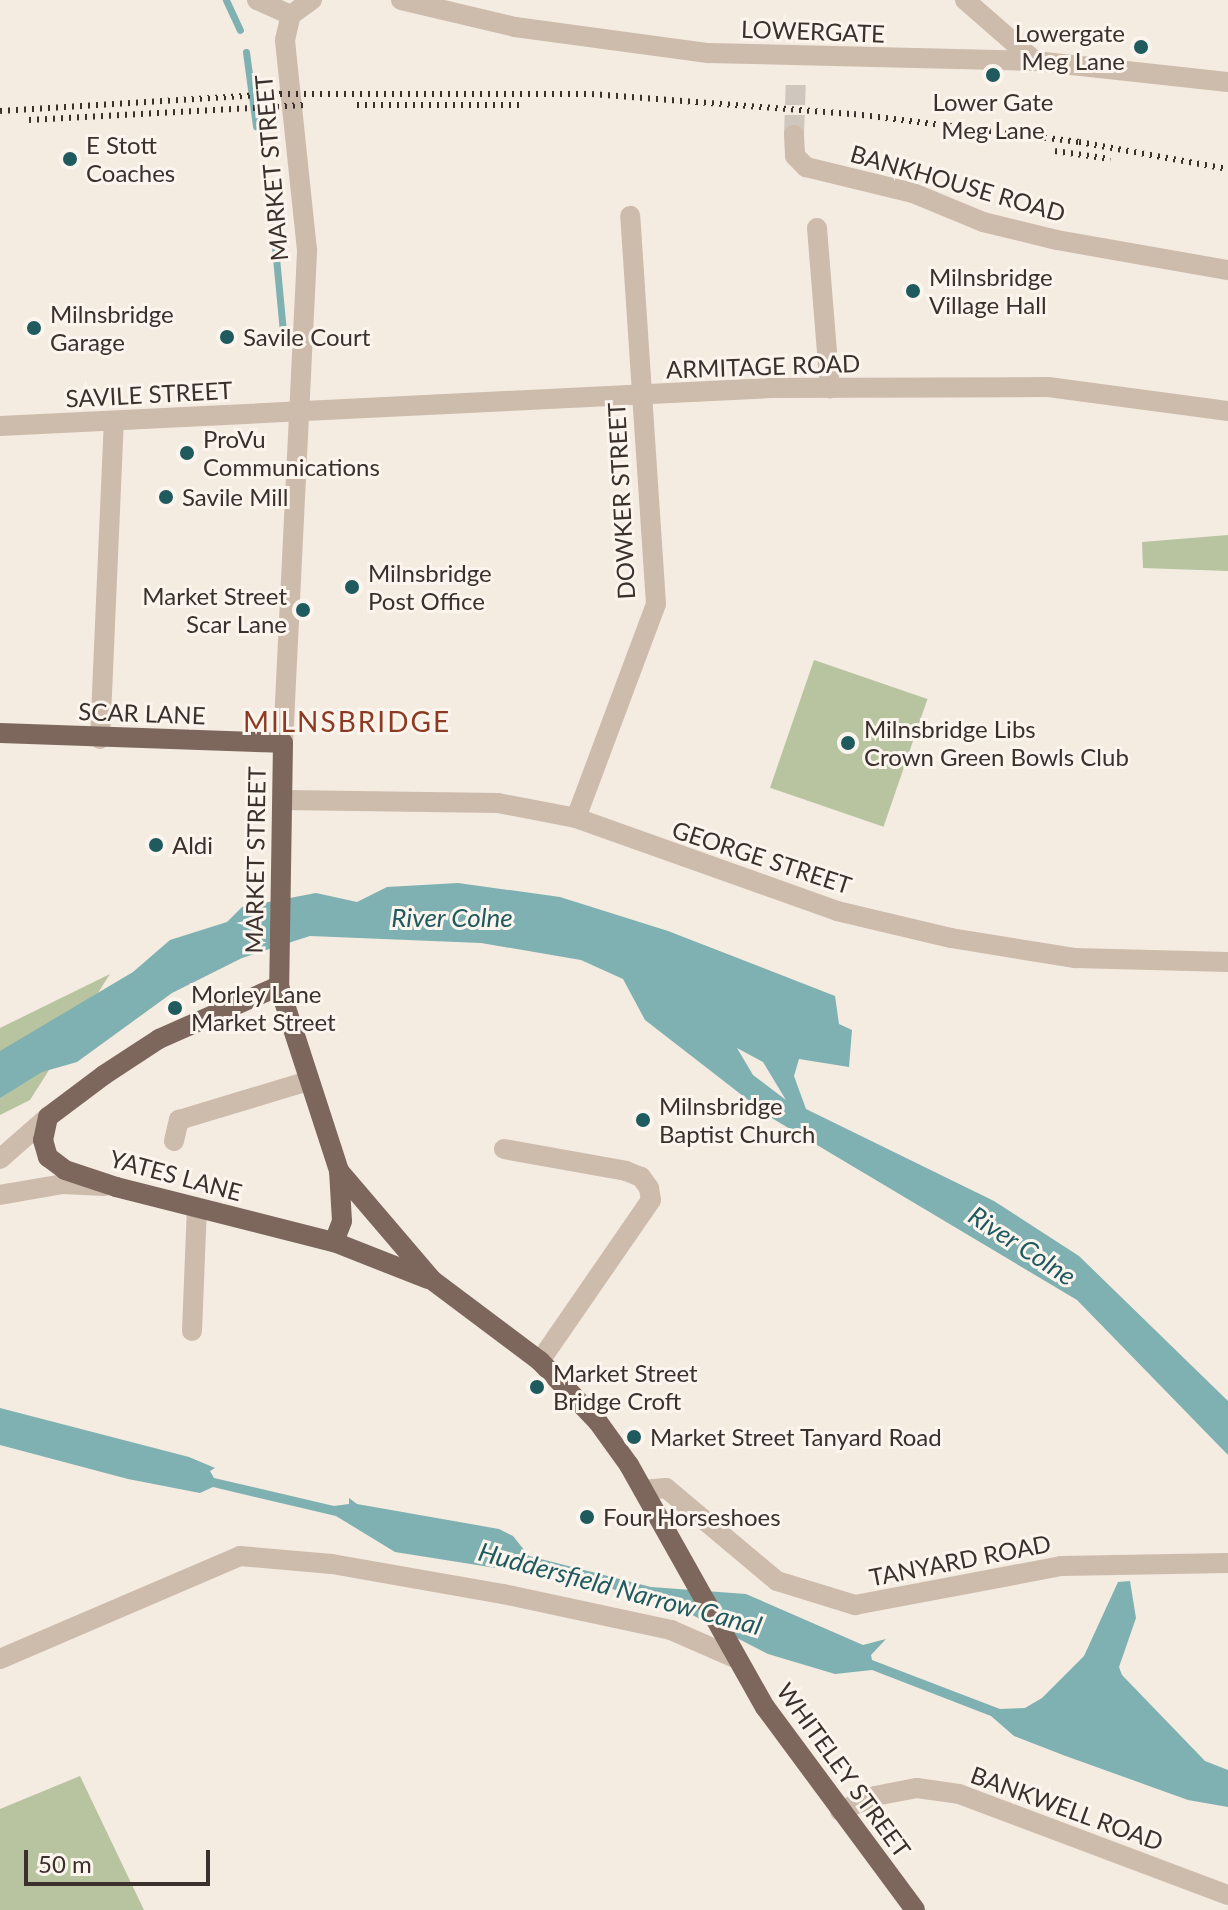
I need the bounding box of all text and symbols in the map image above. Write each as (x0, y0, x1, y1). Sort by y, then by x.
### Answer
street label: LOWERGATE (741, 14, 885, 48)
place label: Lowergate Meg Lane (1015, 19, 1125, 75)
marker: Lowergate Meg Lane (1132, 38, 1150, 56)
marker: Lower Gate Meg Lane (984, 66, 1002, 84)
street label: MARKET STREET (248, 73, 294, 263)
place label: Lower Gate Meg Lane (932, 88, 1054, 144)
place label: E Stott Coaches (86, 131, 175, 187)
street label: BANKHOUSE ROAD (847, 139, 1069, 227)
marker: E Stott Coaches (61, 150, 79, 168)
place label: Milnsbridge Village Hall (929, 263, 1053, 319)
marker: Milnsbridge Village Hall (904, 282, 922, 300)
place label: Milnsbridge Garage (50, 300, 174, 356)
marker: Milnsbridge Garage (25, 319, 43, 337)
place label: Savile Court (243, 323, 370, 351)
marker: Savile Court (218, 328, 236, 346)
street label: ARMITAGE ROAD (665, 348, 861, 384)
street label: SAVILE STREET (65, 375, 233, 413)
street label: DOWKER STREET (601, 402, 641, 600)
place label: ProVu Communications (203, 425, 380, 481)
marker: ProVu Communications (178, 444, 196, 462)
place label: Savile Mill (182, 483, 288, 511)
marker: Savile Mill (157, 488, 175, 506)
place label: Milnsbridge Post Office (368, 559, 492, 615)
marker: Milnsbridge Post Office (343, 578, 361, 596)
place label: Market Street Scar Lane (142, 582, 287, 638)
marker: Market Street Scar Lane (294, 601, 312, 619)
street label: SCAR LANE (78, 696, 206, 730)
district label: MILNSBRIDGE (243, 704, 451, 738)
place label: Milnsbridge Libs Crown Green Bowls Club (864, 715, 1129, 771)
marker: Milnsbridge Libs Crown Green Bowls Club (839, 734, 857, 752)
street label: MARKET STREET (239, 766, 271, 954)
street label: GEORGE STREET (669, 814, 855, 900)
place label: Aldi (172, 831, 213, 859)
marker: Aldi (147, 836, 165, 854)
water label: River Colne (391, 902, 513, 934)
place label: Morley Lane Market Street (191, 980, 336, 1036)
marker: Morley Lane Market Street (166, 999, 184, 1017)
place label: Milnsbridge Baptist Church (659, 1092, 815, 1148)
marker: Milnsbridge Baptist Church (634, 1111, 652, 1129)
street label: YATES LANE (107, 1144, 245, 1206)
water label: River Colne (962, 1200, 1082, 1292)
place label: Market Street Bridge Croft (553, 1359, 698, 1415)
marker: Market Street Bridge Croft (528, 1378, 546, 1396)
place label: Market Street Tanyard Road (650, 1423, 942, 1451)
marker: Market Street Tanyard Road (625, 1428, 643, 1446)
place label: Four Horseshoes (603, 1503, 781, 1531)
marker: Four Horseshoes (578, 1508, 596, 1526)
street label: TANYARD ROAD (867, 1528, 1053, 1592)
water label: Huddersfield Narrow Canal (475, 1536, 765, 1642)
street label: WHITELEY STREET (771, 1677, 917, 1863)
street label: BANKWELL ROAD (967, 1760, 1167, 1856)
scale bar (28, 1834, 214, 1884)
text: 50 m (38, 1849, 92, 1878)

